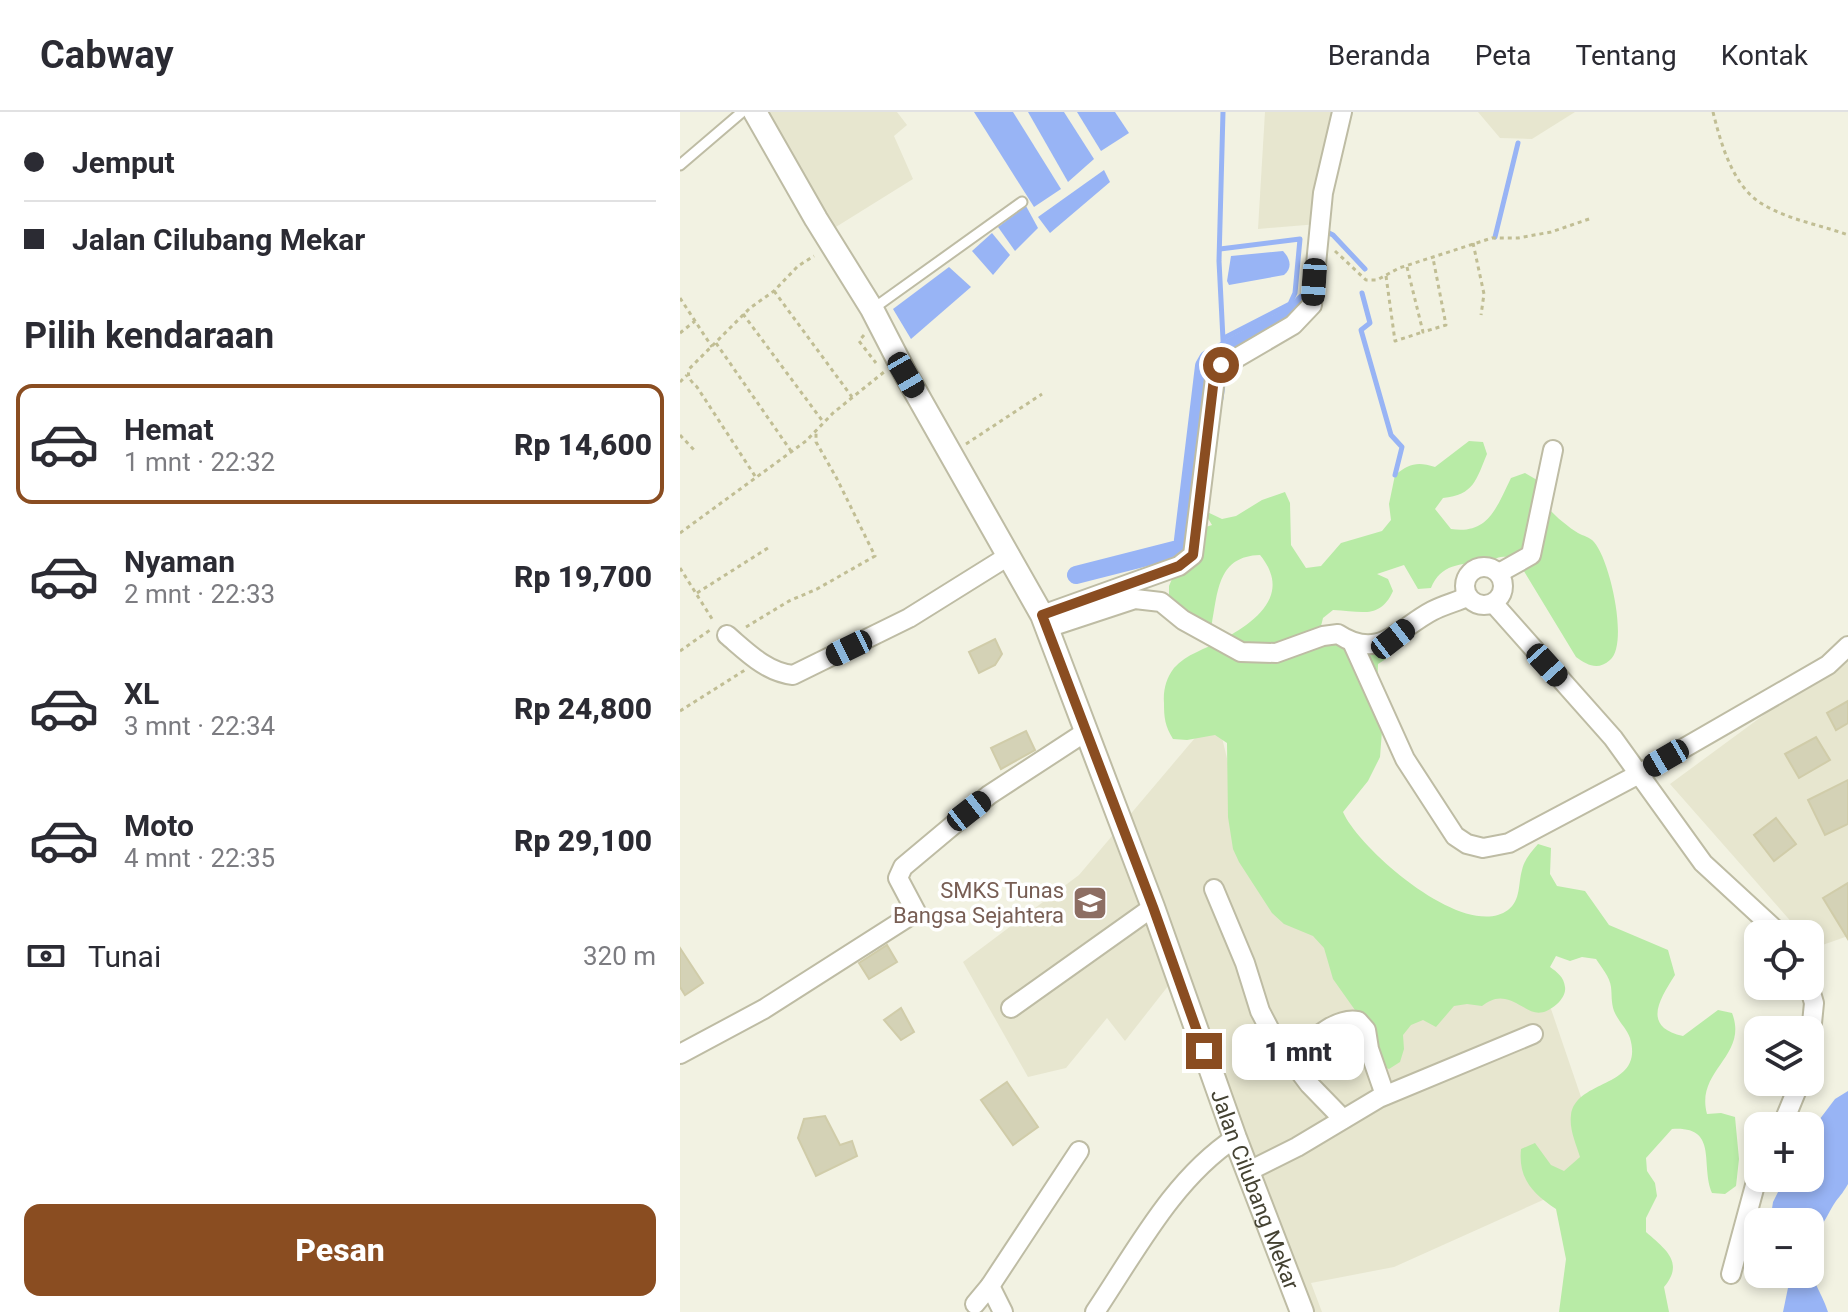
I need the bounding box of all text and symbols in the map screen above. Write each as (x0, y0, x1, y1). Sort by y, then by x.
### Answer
text: Cabway (40, 33, 174, 77)
text: Beranda (1328, 39, 1431, 72)
text: Peta (1475, 39, 1532, 72)
text: Tentang (1576, 39, 1677, 72)
text: Kontak (1721, 39, 1808, 72)
text: Jemput (72, 145, 175, 180)
text: Jalan Cilubang Mekar (72, 222, 365, 257)
car (1300, 257, 1328, 307)
text: Pilih kendaraan (24, 315, 274, 357)
route start (1203, 347, 1239, 383)
car (884, 348, 928, 402)
icon: car (28, 408, 100, 480)
text: Hemat (124, 412, 214, 447)
text: Rp 14,600 (514, 427, 652, 462)
text: 1 mnt · 22:32 (124, 447, 275, 477)
icon: car (28, 540, 100, 612)
text: Nyaman (124, 544, 235, 579)
text: Rp 19,700 (514, 559, 652, 594)
text: 2 mnt · 22:33 (124, 579, 275, 609)
car (1367, 615, 1419, 663)
car (822, 627, 876, 669)
car (1522, 639, 1572, 691)
icon: car (28, 672, 100, 744)
text: XL (124, 676, 159, 711)
text: Rp 24,800 (514, 691, 652, 726)
text: 3 mnt · 22:34 (124, 711, 275, 741)
car (1639, 736, 1693, 780)
car (943, 787, 995, 835)
icon: car (28, 804, 100, 876)
text: Moto (124, 808, 194, 843)
text: Rp 29,100 (514, 823, 652, 858)
text: 4 mnt · 22:35 (124, 843, 275, 873)
place label: SMKS Tunas Bangsa Sejahtera (893, 878, 1064, 928)
school or university icon: SMKS Tunas Bangsa Sejahtera (1071, 884, 1109, 922)
map controls (1744, 920, 1824, 1288)
button: locate (1744, 920, 1824, 1000)
icon: cash (24, 934, 68, 978)
text: Tunai (88, 939, 161, 974)
text: 320 m (583, 941, 656, 971)
button: layers (1744, 1016, 1824, 1096)
callout: 1 mnt (1232, 1023, 1364, 1079)
route end (1186, 1033, 1222, 1069)
text: 1 mnt (1264, 1037, 1332, 1067)
street label: Jalan Cilubang Mekar (1206, 1086, 1305, 1293)
button: + (1744, 1112, 1824, 1192)
button: Pesan (24, 1204, 656, 1296)
button: − (1744, 1208, 1824, 1288)

